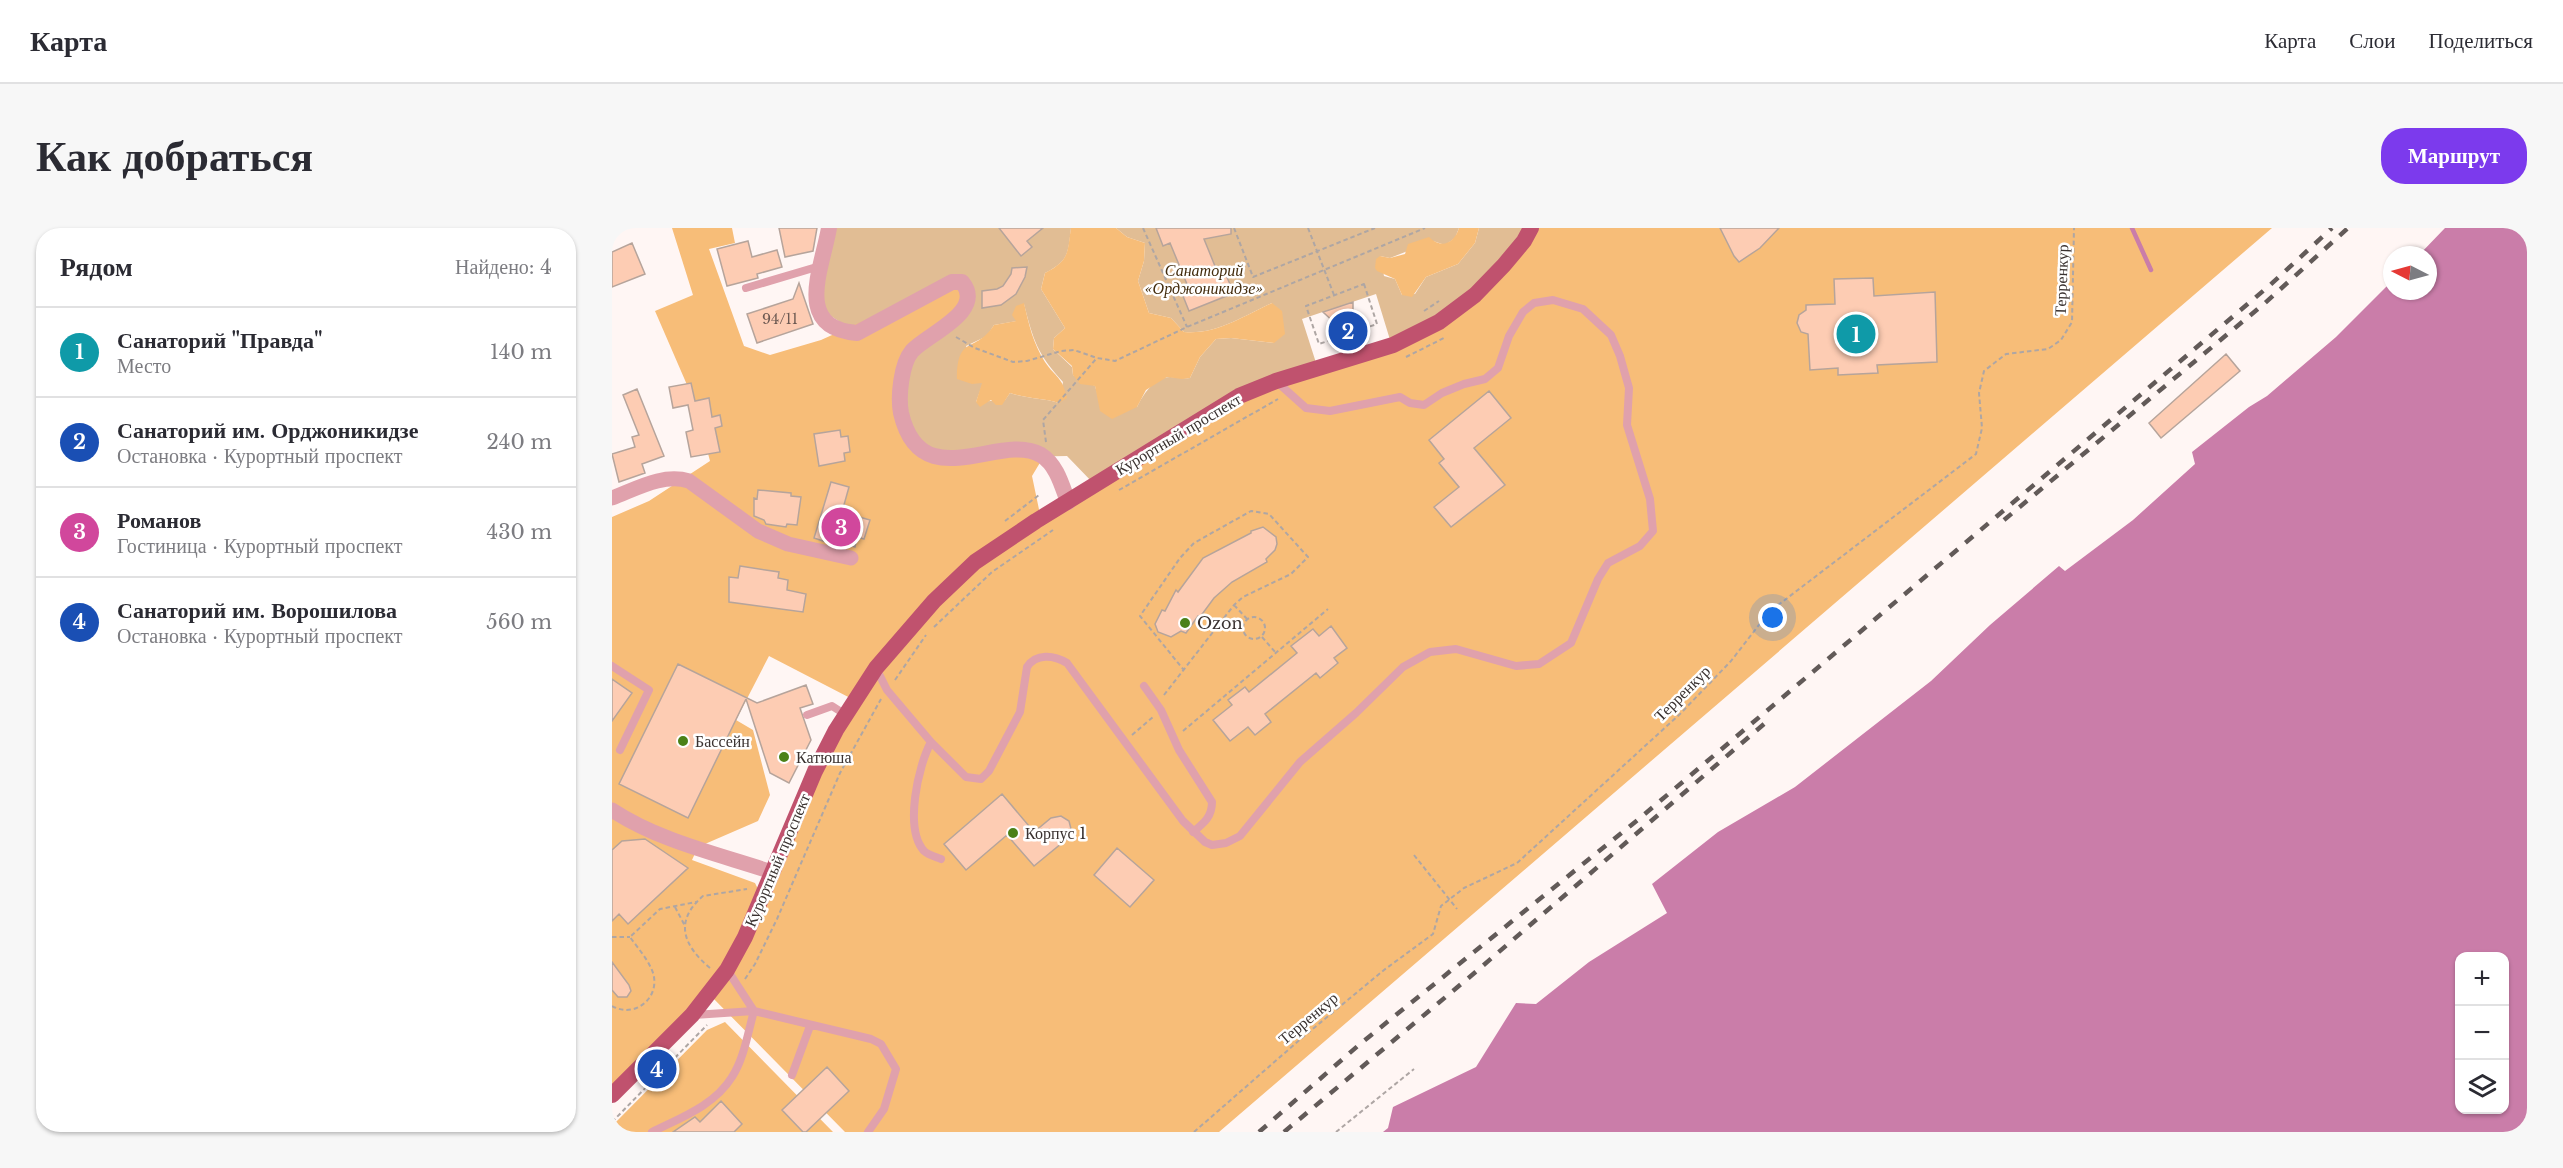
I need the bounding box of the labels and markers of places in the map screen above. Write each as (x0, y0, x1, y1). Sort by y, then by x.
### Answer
pin: 2 (1328, 308, 1368, 354)
pin: 1 (1836, 312, 1876, 356)
pin: 3 (822, 504, 860, 550)
place label: Ozon (1197, 613, 1242, 633)
marker: Ozon (1178, 616, 1192, 630)
place label: Бассейн (695, 731, 750, 751)
marker: Бассейн (676, 734, 690, 748)
place label: Катюша (796, 747, 852, 767)
marker: Катюша (777, 750, 791, 764)
place label: Корпус 1 (1025, 823, 1086, 843)
marker: Корпус 1 (1006, 826, 1020, 840)
pin: 4 (638, 1046, 676, 1092)

